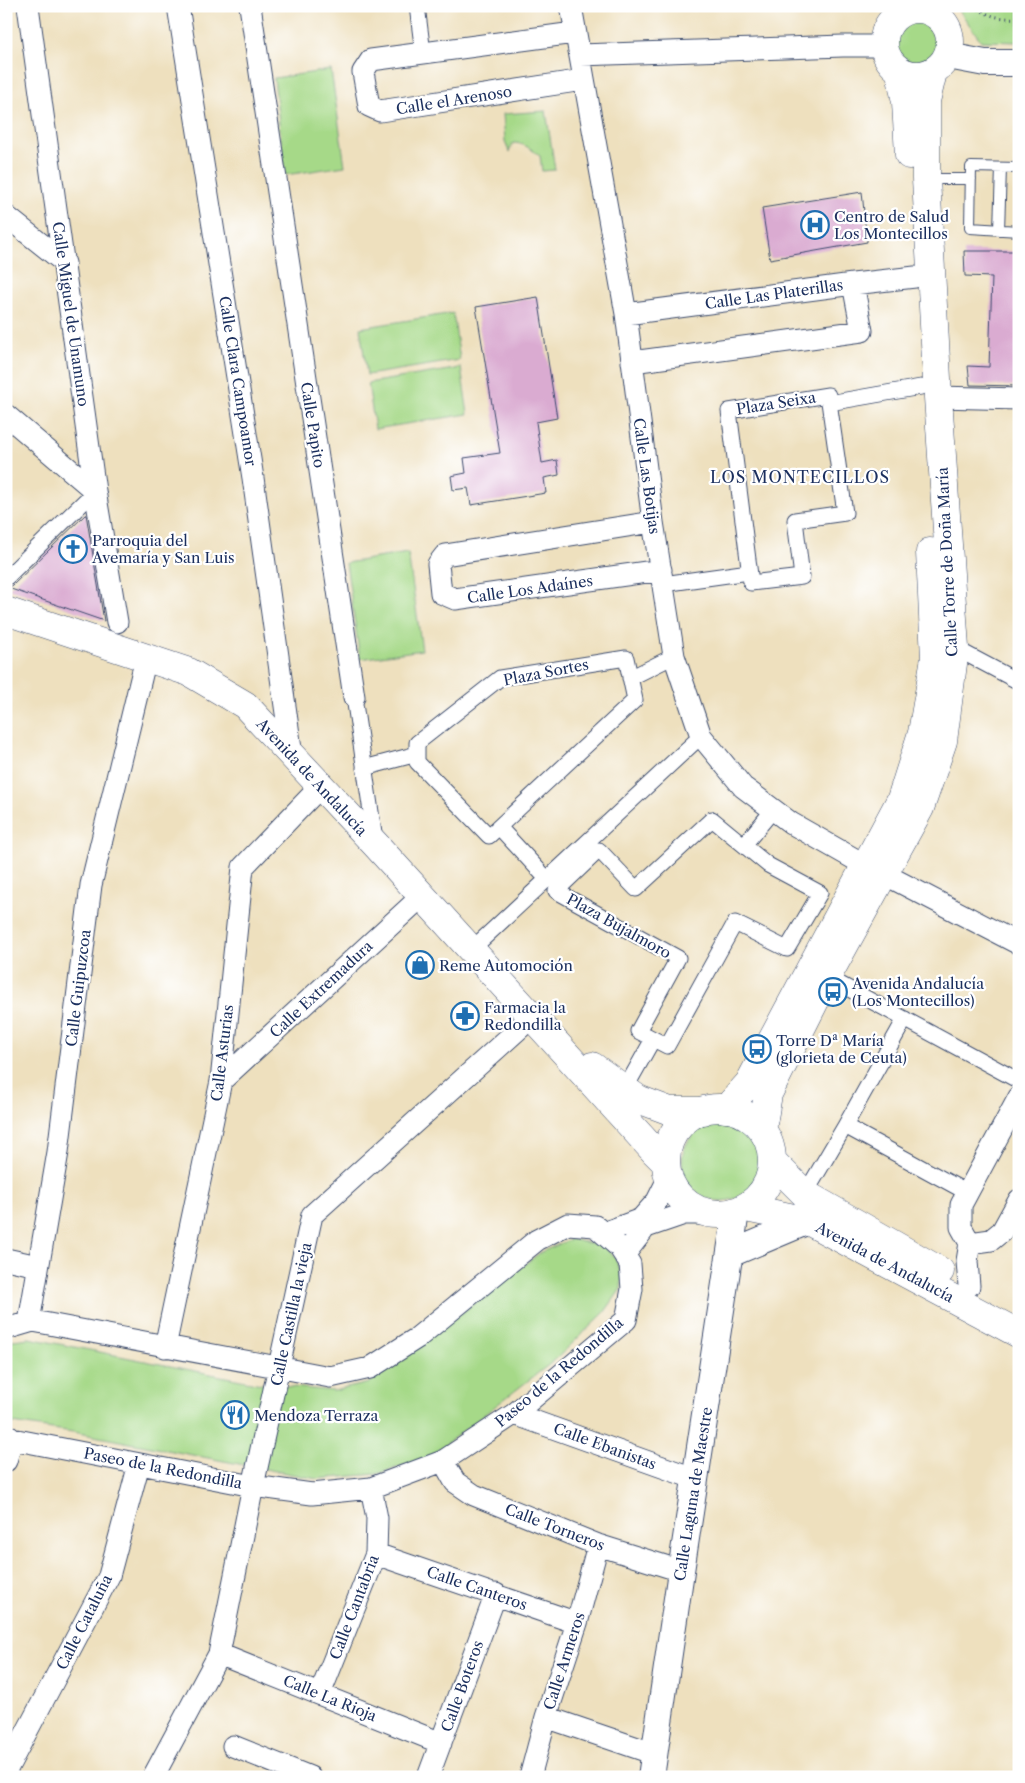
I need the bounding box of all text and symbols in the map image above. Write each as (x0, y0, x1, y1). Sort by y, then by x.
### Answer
street label: Calle el Arenoso (395, 81, 513, 119)
place label: Centro de Salud Los Montecillos (834, 207, 949, 243)
hospital icon: Centro de Salud Los Montecillos (800, 210, 830, 240)
street label: Calle Miguel de Unamuno (49, 220, 93, 408)
street label: Calle Las Platerillas (704, 275, 844, 313)
street label: Calle Clara Campoamor (215, 295, 261, 468)
street label: Calle Papito (297, 381, 329, 469)
street label: Plaza Seixa (735, 387, 817, 419)
street label: Calle Las Botijas (629, 417, 665, 535)
district label: LOS MONTECILLOS (710, 467, 890, 487)
street label: Calle Torre de Doña María (933, 467, 961, 657)
place label: Parroquia del Avemaría y San Luis (91, 531, 235, 567)
church icon: Parroquia del Avemaría y San Luis (58, 534, 88, 564)
street label: Calle Los Adaínes (466, 571, 594, 607)
street label: Plaza Sortes (502, 654, 590, 690)
street label: Avenida de Andalucía (252, 714, 371, 840)
street label: Plaza Bujalmoro (563, 889, 675, 963)
street label: Calle Guipuzcoa (61, 928, 95, 1048)
street label: Calle Extremadura (265, 936, 377, 1042)
shop icon: Reme Automoción (405, 950, 435, 980)
place label: Reme Automoción (439, 956, 573, 975)
place label: Avenida Andalucía (Los Montecillos) (851, 974, 984, 1010)
bus stop icon: Avenida Andalucía (Los Montecillos) (818, 977, 848, 1007)
place label: Farmacia la Redondilla (484, 998, 566, 1034)
pharmacy icon: Farmacia la Redondilla (450, 1001, 480, 1031)
street label: Calle Asturias (207, 1003, 237, 1103)
place label: Torre Dª María (glorieta de Ceuta) (776, 1031, 907, 1067)
bus stop icon: Torre Dª María (glorieta de Ceuta) (742, 1034, 772, 1064)
street label: Avenida de Andalucía (812, 1217, 957, 1306)
street label: Calle Castilla la vieja (267, 1240, 316, 1387)
street label: Paseo de la Redondilla (491, 1313, 627, 1431)
restaurant icon: Mendoza Terraza (220, 1400, 250, 1430)
place label: Mendoza Terraza (254, 1406, 378, 1425)
street label: Calle Laguna de Maestre (670, 1406, 716, 1582)
street label: Calle Ebanistas (551, 1419, 659, 1473)
street label: Paseo de la Redondilla (82, 1443, 244, 1493)
street label: Calle Torneros (502, 1499, 608, 1555)
street label: Calle Cantabria (325, 1552, 383, 1662)
street label: Calle Canteros (424, 1562, 530, 1614)
street label: Calle Cataluña (52, 1571, 116, 1673)
street label: Calle Armeros (539, 1610, 589, 1712)
street label: Calle Boteros (437, 1638, 487, 1734)
street label: Calle La Rioja (280, 1671, 380, 1725)

